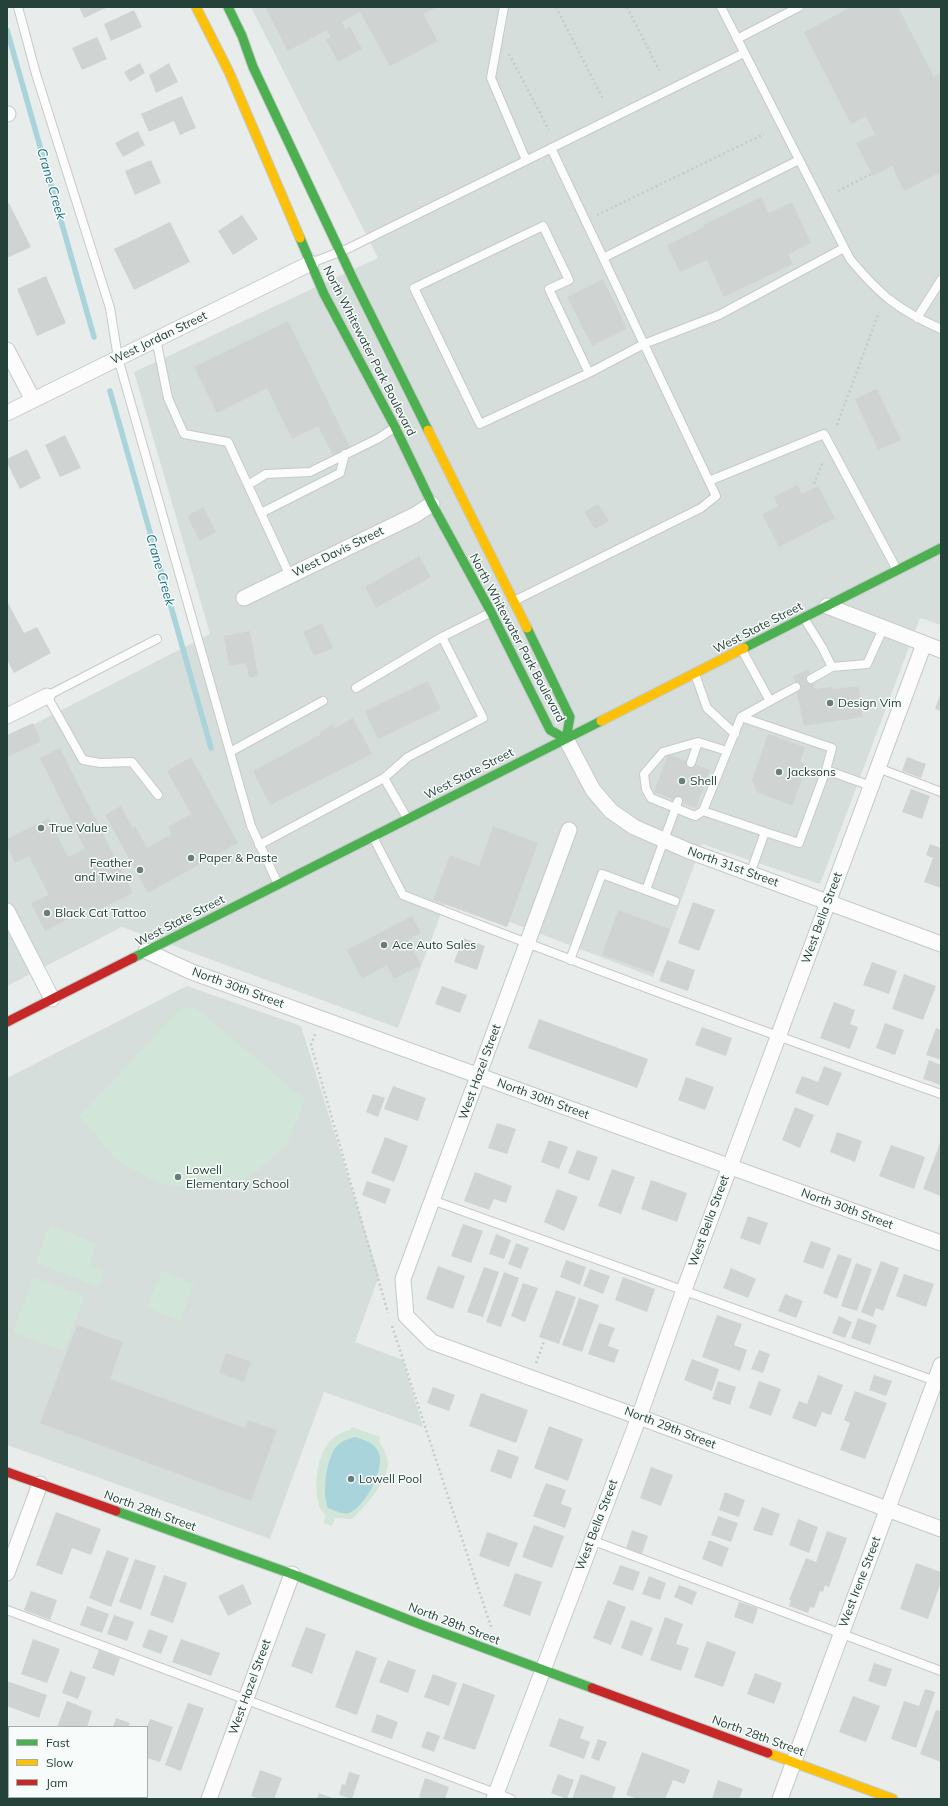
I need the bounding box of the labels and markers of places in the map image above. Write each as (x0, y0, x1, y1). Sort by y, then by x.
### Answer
place label: Design Vim (838, 696, 901, 710)
marker: Design Vim (825, 698, 835, 708)
place label: Jacksons (787, 765, 836, 779)
marker: Jacksons (774, 767, 784, 777)
place label: Shell (690, 774, 717, 788)
marker: Shell (677, 776, 687, 786)
place label: True Value (49, 821, 107, 835)
marker: True Value (36, 823, 46, 833)
place label: Paper & Paste (199, 851, 277, 865)
marker: Paper & Paste (186, 853, 196, 863)
place label: Feather and Twine (74, 856, 132, 884)
marker: Feather and Twine (135, 865, 145, 875)
place label: Black Cat Tattoo (55, 906, 146, 920)
marker: Black Cat Tattoo (42, 908, 52, 918)
place label: Ace Auto Sales (392, 938, 476, 952)
marker: Ace Auto Sales (379, 940, 389, 950)
place label: Lowell Elementary School (186, 1163, 289, 1191)
marker: Lowell Elementary School (173, 1172, 183, 1182)
place label: Lowell Pool (359, 1472, 422, 1486)
marker: Lowell Pool (346, 1474, 356, 1484)

